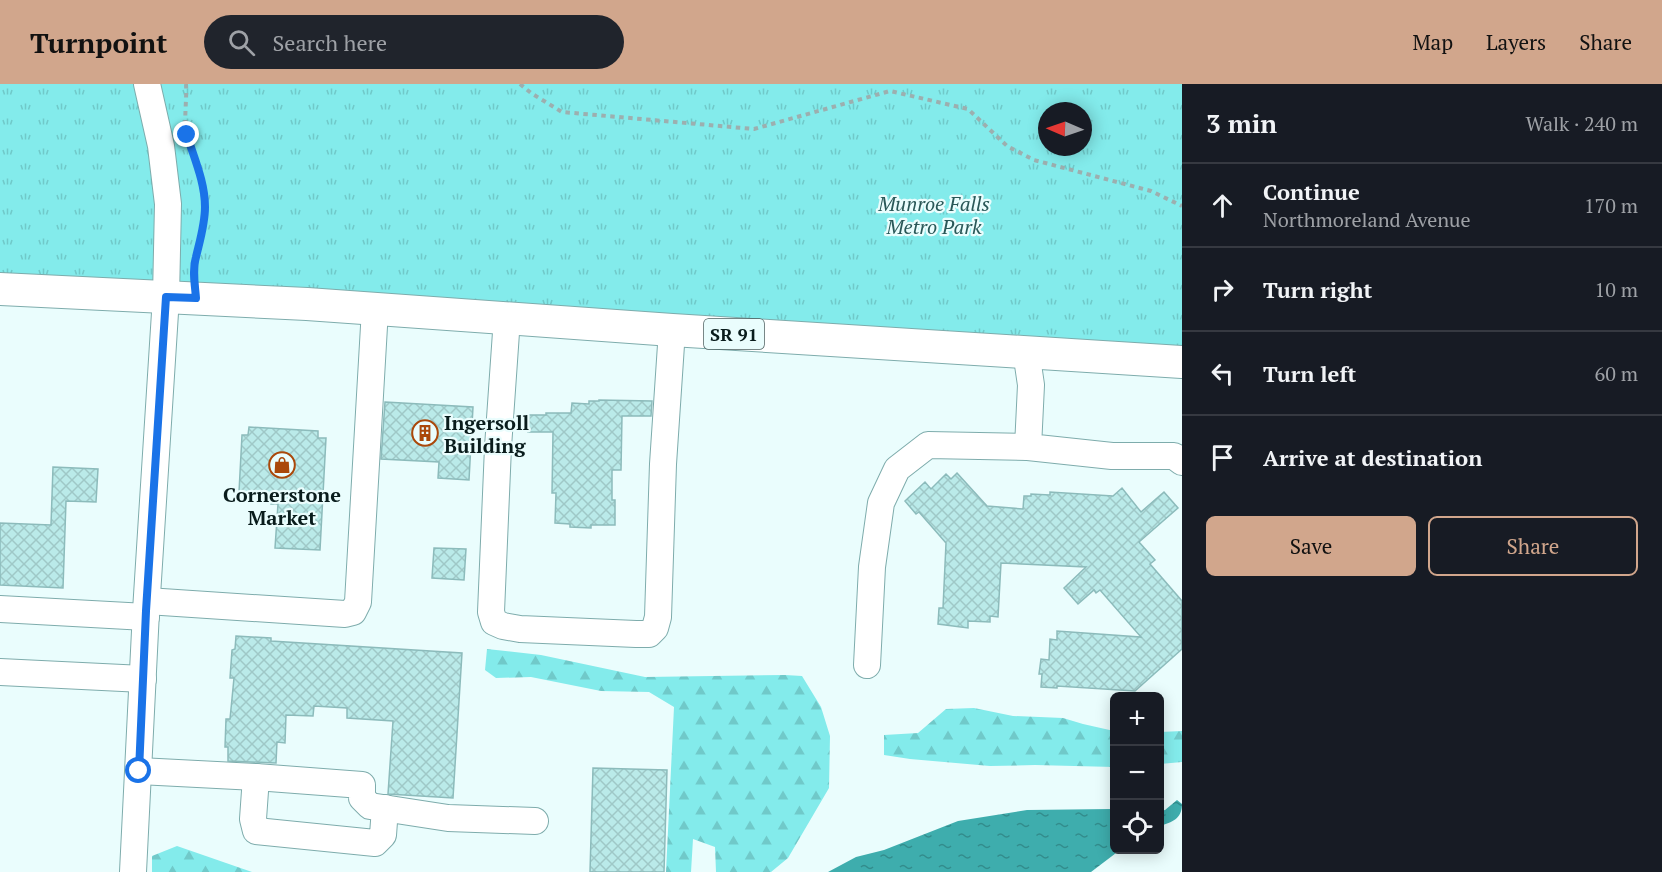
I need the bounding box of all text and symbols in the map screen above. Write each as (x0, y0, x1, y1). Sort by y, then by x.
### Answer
search box (204, 15, 624, 69)
text: Turnpoint (30, 24, 168, 61)
icon: search (225, 26, 258, 59)
text: Search here (273, 28, 387, 57)
text: Map (1412, 28, 1453, 56)
text: Layers (1486, 28, 1546, 56)
text: Share (1579, 28, 1632, 56)
north arrow (1038, 102, 1092, 156)
text: 3 min (1206, 106, 1277, 140)
text: Walk · 240 m (1526, 110, 1638, 137)
route end (173, 121, 199, 147)
text: Continue (1263, 177, 1360, 206)
icon: ahead (1206, 189, 1239, 222)
park label: Munroe Falls Metro Park (877, 190, 990, 240)
text: 170 m (1584, 192, 1638, 219)
text: Northmoreland Avenue (1263, 206, 1471, 233)
icon: right (1206, 273, 1239, 306)
text: Turn right (1263, 275, 1372, 304)
text: 10 m (1595, 276, 1638, 303)
road number: SR 91 (704, 319, 764, 349)
icon: left (1206, 357, 1239, 390)
text: Turn left (1263, 359, 1356, 388)
text: 60 m (1595, 360, 1638, 387)
place label: Ingersoll Building (444, 409, 530, 459)
building icon: Ingersoll Building (410, 418, 440, 448)
icon: arrive (1206, 441, 1239, 474)
text: Arrive at destination (1263, 443, 1482, 472)
shop icon: Cornerstone Market (267, 450, 297, 480)
place label: Cornerstone Market (223, 481, 341, 531)
button: Save (1206, 516, 1416, 576)
button: Share (1428, 516, 1638, 576)
map controls (1110, 692, 1164, 854)
button: + (1110, 692, 1164, 746)
button: − (1110, 746, 1164, 800)
route start (125, 757, 151, 783)
button: locate (1110, 800, 1164, 854)

